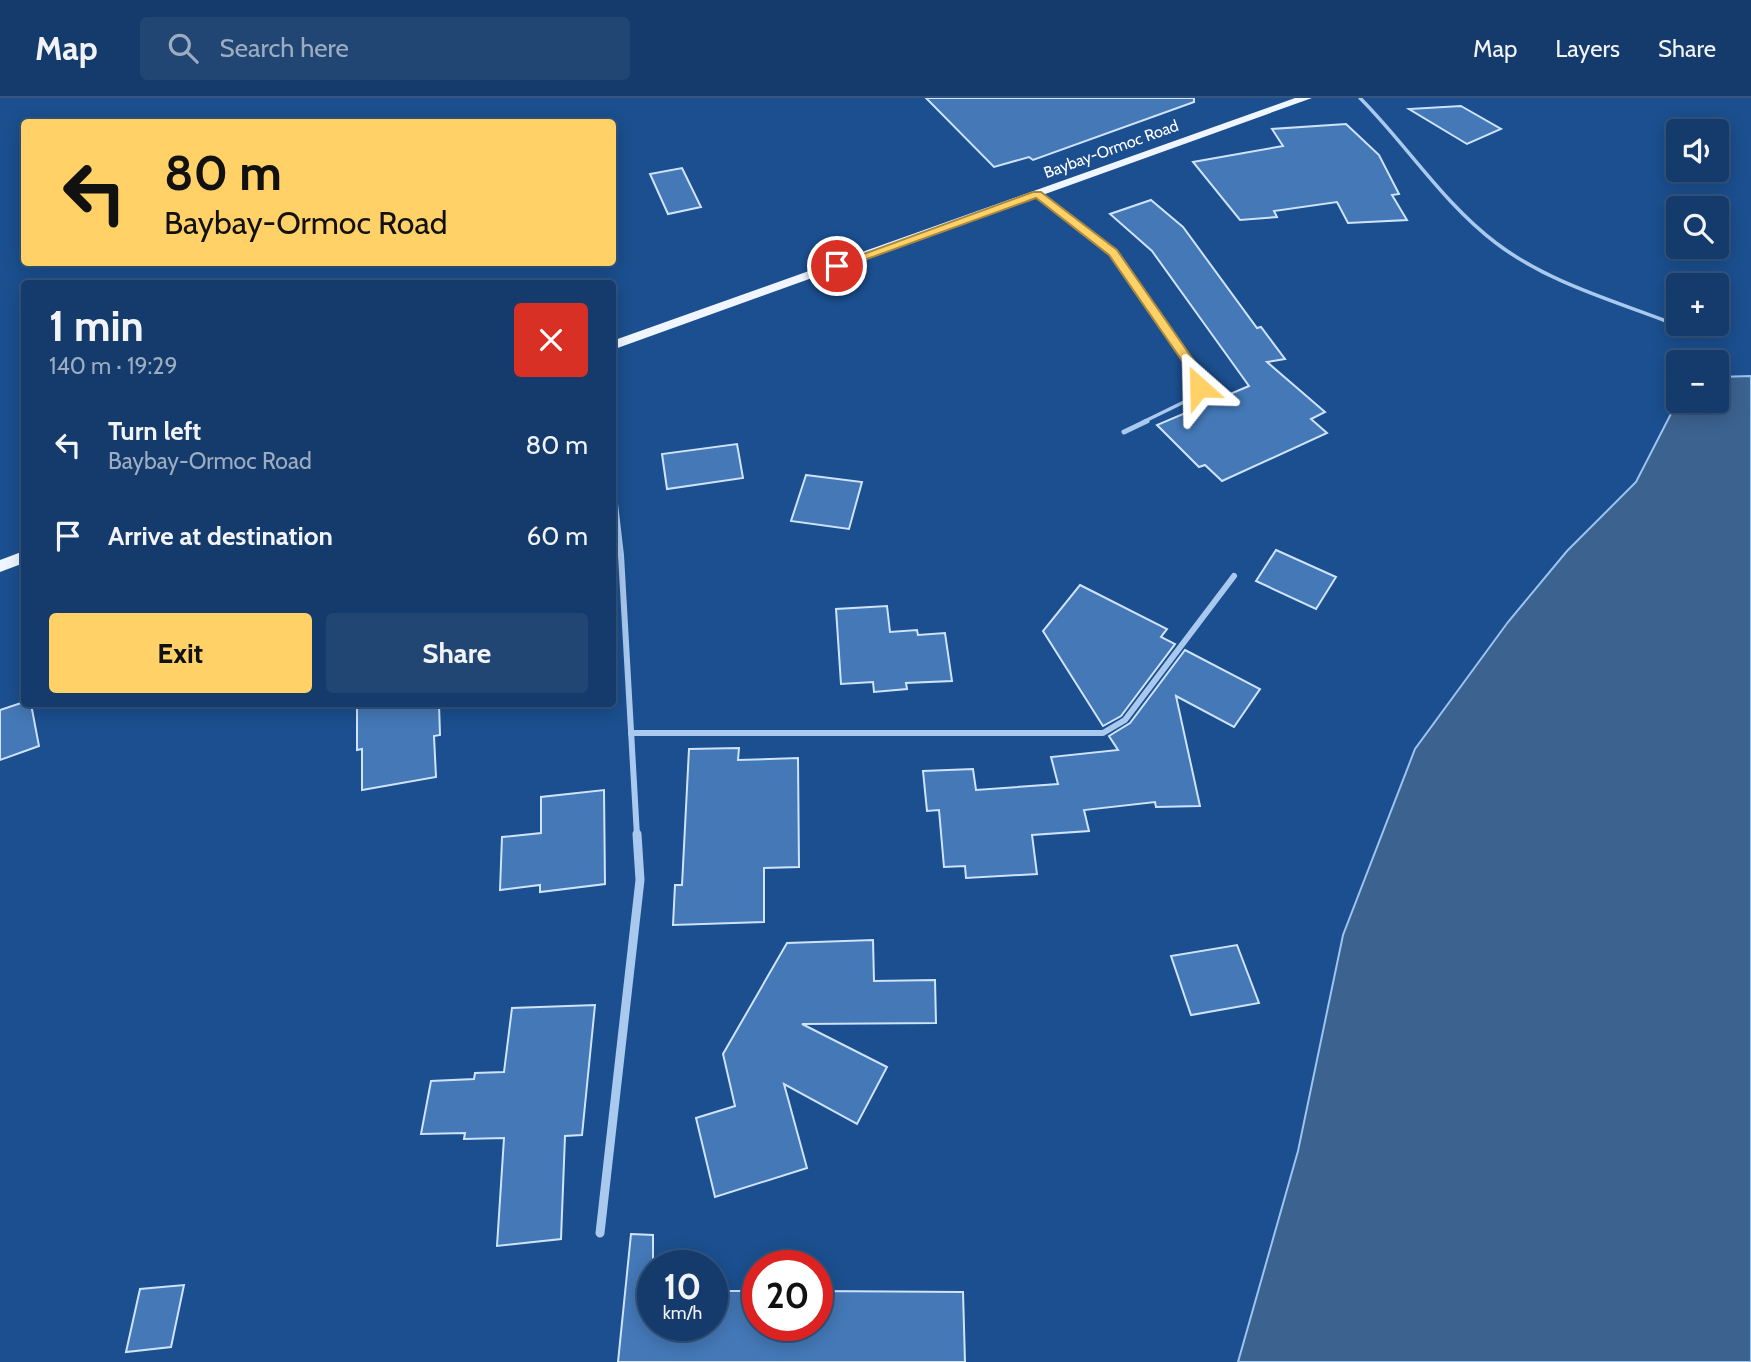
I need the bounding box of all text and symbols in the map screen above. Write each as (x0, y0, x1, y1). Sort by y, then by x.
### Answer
search box (140, 17, 630, 80)
text: Map (35, 28, 98, 68)
icon: search (164, 29, 202, 67)
text: Search here (220, 32, 349, 64)
text: Map (1473, 34, 1517, 63)
text: Layers (1555, 34, 1620, 63)
text: Share (1658, 34, 1716, 63)
street label: Baybay-Ormoc Road (1041, 116, 1181, 182)
map controls (1666, 119, 1729, 413)
button: sound (1666, 119, 1729, 182)
text: 80 m (164, 143, 282, 202)
icon: left (49, 147, 140, 238)
button: search (1666, 196, 1729, 259)
text: Baybay-Ormoc Road (164, 203, 448, 242)
pin (807, 236, 867, 296)
icon: arrive (818, 247, 856, 285)
button: + (1666, 273, 1729, 336)
text: 1 min (49, 300, 144, 352)
button: close (514, 303, 588, 377)
position arrow (1162, 350, 1236, 424)
button: − (1666, 350, 1729, 413)
text: 140 m · 19:29 (49, 352, 177, 380)
text: Turn left (108, 415, 201, 447)
icon: left (49, 426, 87, 464)
text: 80 m (525, 429, 588, 461)
text: Baybay-Ormoc Road (108, 447, 312, 475)
icon: arrive (49, 517, 87, 555)
text: Arrive at destination (108, 520, 333, 552)
text: 60 m (526, 520, 588, 552)
button: Exit (49, 613, 312, 693)
button: Share (326, 613, 588, 693)
speed limit sign: 20 (742, 1250, 833, 1341)
text: 10 (664, 1265, 701, 1308)
text: km/h (663, 1302, 702, 1324)

